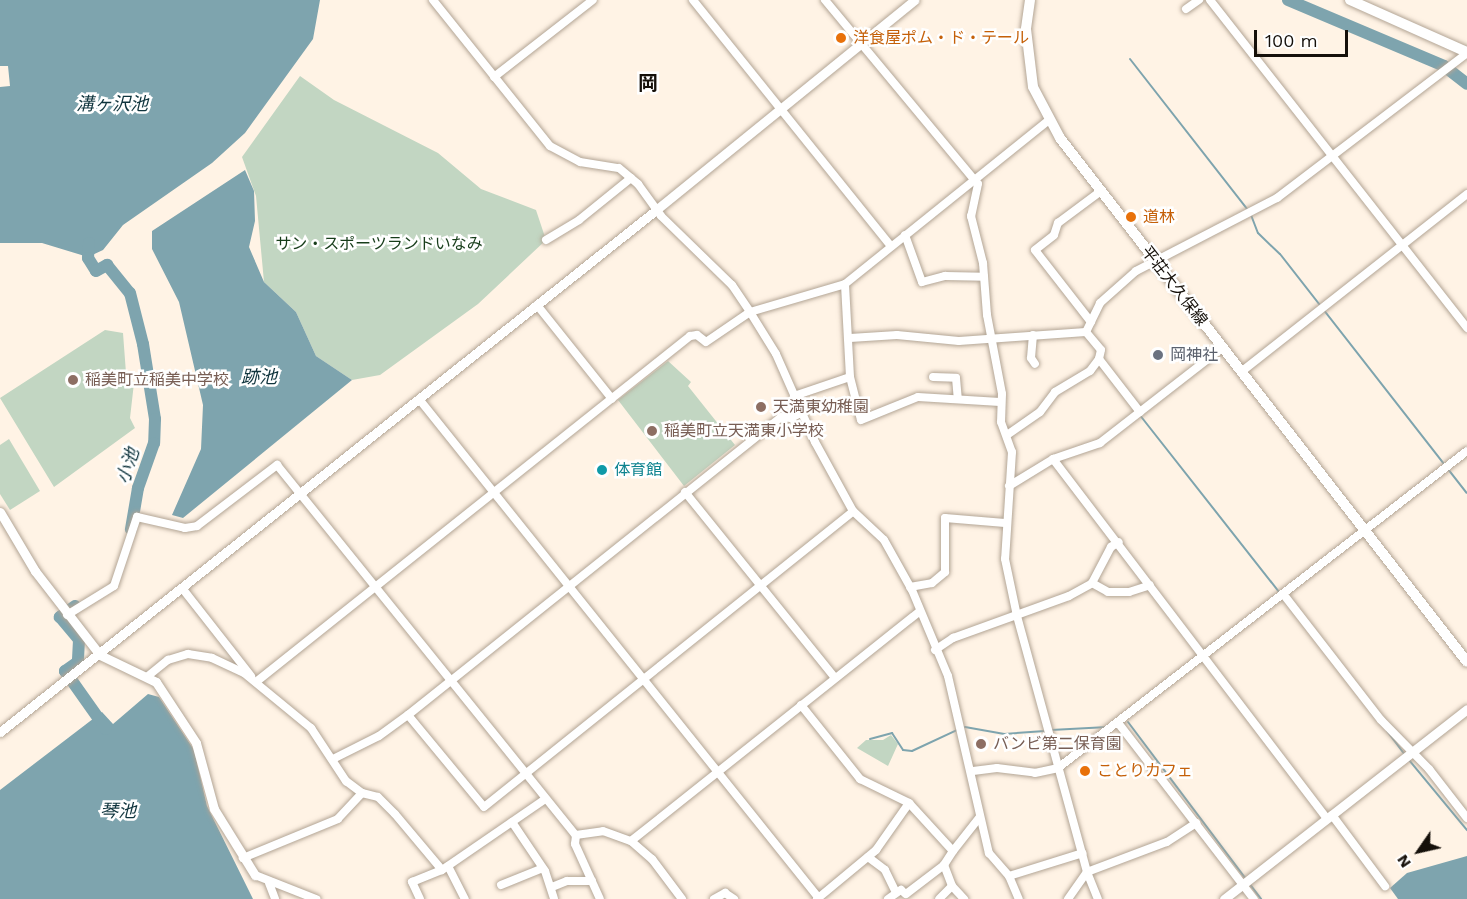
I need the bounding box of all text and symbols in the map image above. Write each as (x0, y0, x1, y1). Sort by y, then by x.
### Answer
scale bar (1257, 18, 1352, 56)
place label: 洋食屋ポム・ド・テール (853, 28, 1029, 48)
text: 100 m (1265, 30, 1318, 51)
marker: 洋食屋ポム・ド・テール (834, 31, 848, 45)
district label: 岡 (638, 71, 658, 95)
water label: 溝ヶ沢池 (76, 93, 148, 115)
place label: 道林 (1143, 207, 1175, 227)
marker: 道林 (1124, 210, 1138, 224)
park label: サン・スポーツランドいなみ (275, 234, 483, 254)
street label: 平荘大久保線 (1137, 242, 1211, 330)
place label: 岡神社 (1170, 345, 1218, 365)
marker: 岡神社 (1151, 348, 1165, 362)
water label: 跡池 (241, 366, 277, 388)
place label: 稲美町立稲美中学校 (85, 370, 229, 390)
marker: 稲美町立稲美中学校 (66, 373, 80, 387)
place label: 天満東幼稚園 (773, 397, 869, 417)
marker: 天満東幼稚園 (754, 400, 768, 414)
place label: 稲美町立天満東小学校 (664, 421, 824, 441)
marker: 稲美町立天満東小学校 (645, 424, 659, 438)
water label: 小池 (112, 446, 144, 486)
place label: 体育館 (614, 460, 662, 480)
marker: 体育館 (595, 463, 609, 477)
place label: バンビ第二保育園 (993, 734, 1121, 754)
marker: バンビ第二保育園 (974, 737, 988, 751)
place label: ことりカフェ (1097, 761, 1193, 781)
marker: ことりカフェ (1078, 764, 1092, 778)
water label: 琴池 (100, 800, 136, 822)
north arrow (1389, 821, 1449, 881)
text: N (1392, 851, 1415, 872)

